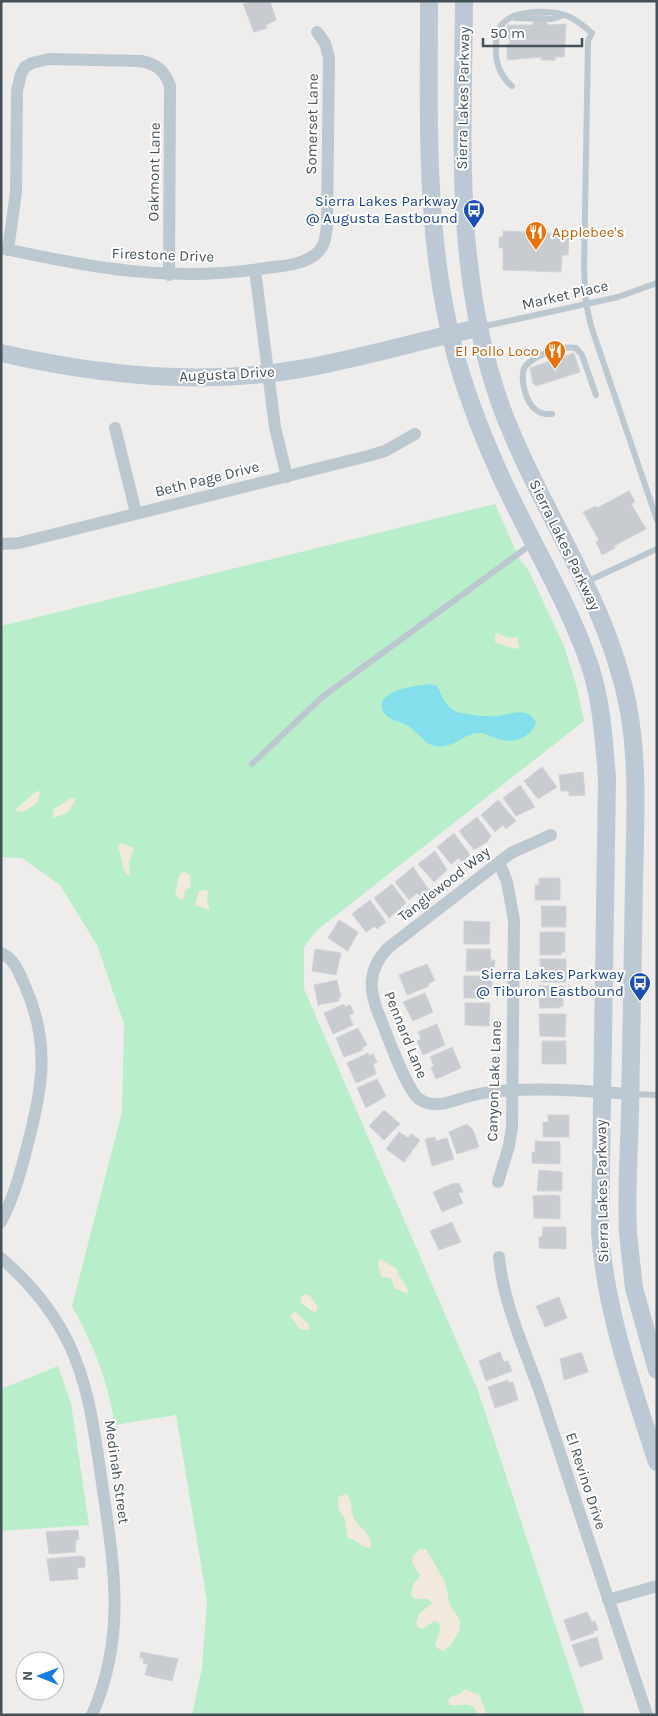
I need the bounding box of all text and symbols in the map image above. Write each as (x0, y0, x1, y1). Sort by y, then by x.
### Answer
scale bar (483, 15, 582, 47)
text: 50 m (490, 24, 525, 42)
street label: Sierra Lakes Parkway (453, 26, 473, 170)
street label: Somerset Lane (302, 73, 322, 175)
street label: Oakmont Lane (144, 122, 164, 222)
place label: Sierra Lakes Parkway @ Augusta Eastbound (305, 192, 458, 227)
bus stop icon: Sierra Lakes Parkway @ Augusta Eastbound (462, 198, 486, 229)
restaurant icon: Applebee's (524, 220, 548, 251)
place label: Applebee's (552, 223, 624, 241)
street label: Firestone Drive (111, 244, 215, 266)
street label: Market Place (520, 276, 610, 314)
restaurant icon: El Pollo Loco (543, 339, 567, 370)
place label: El Pollo Loco (455, 342, 539, 360)
street label: Augusta Drive (179, 363, 275, 385)
street label: Beth Page Drive (153, 457, 261, 501)
street label: Sierra Lakes Parkway (525, 477, 605, 613)
street label: Tanglewood Way (394, 842, 494, 925)
place label: Sierra Lakes Parkway @ Tiburon Eastbound (476, 965, 624, 1000)
bus stop icon: Sierra Lakes Parkway @ Tiburon Eastbound (628, 971, 652, 1002)
street label: Pennard Lane (380, 989, 432, 1081)
street label: Canyon Lake Lane (483, 1020, 505, 1142)
street label: Sierra Lakes Parkway (592, 1119, 612, 1263)
street label: Medinah Street (101, 1419, 133, 1526)
street label: El Revino Drive (562, 1430, 610, 1532)
north arrow (15, 1651, 65, 1701)
text: N (19, 1671, 36, 1681)

